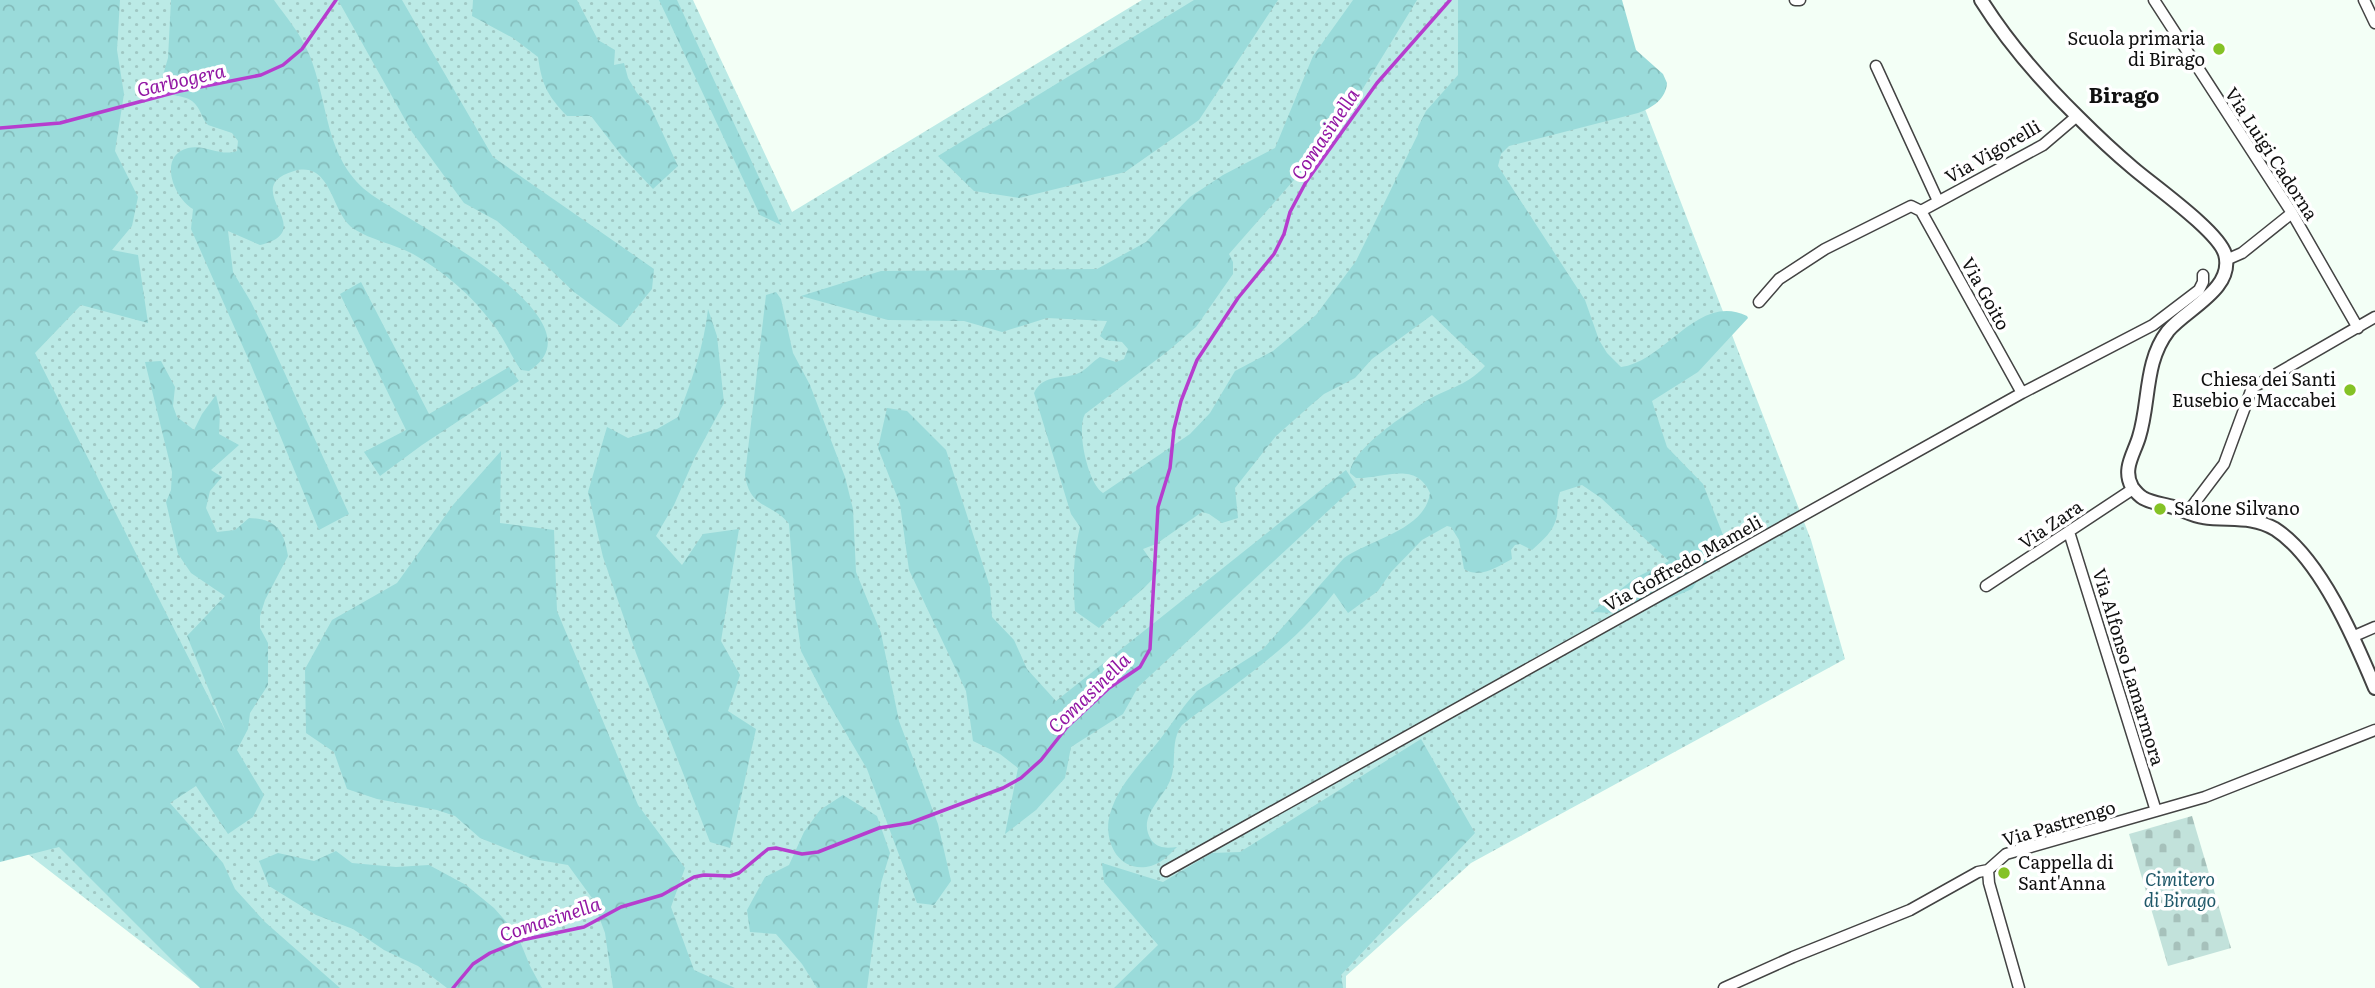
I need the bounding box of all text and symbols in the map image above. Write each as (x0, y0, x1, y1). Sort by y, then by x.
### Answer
place label: Scuola primaria di Birago (2068, 24, 2205, 72)
marker: Scuola primaria di Birago (2211, 41, 2227, 57)
water label: Garbogera (134, 55, 228, 103)
district label: Birago (2089, 78, 2159, 109)
street label: Via Luigi Cadorna (2219, 81, 2326, 225)
water label: Comasinella (1283, 82, 1365, 185)
street label: Via Vigorelli (1939, 112, 2045, 189)
street label: Via Goito (1955, 252, 2017, 335)
place label: Chiesa dei Santi Eusebio e Maccabei (2172, 365, 2336, 413)
marker: Chiesa dei Santi Eusebio e Maccabei (2342, 382, 2358, 398)
street label: Via Zara (2013, 492, 2088, 555)
place label: Salone Silvano (2174, 494, 2300, 521)
marker: Salone Silvano (2152, 501, 2168, 517)
street label: Via Goffredo Mameli (1598, 508, 1767, 618)
street label: Via Alfonso Lamarmora (2087, 565, 2172, 769)
water label: Comasinella (1041, 646, 1136, 739)
street label: Via Pastrengo (1999, 793, 2119, 853)
place label: Cappella di Sant'Anna (2018, 848, 2113, 896)
marker: Cappella di Sant'Anna (1996, 865, 2012, 881)
park label: Cimitero di Birago (2144, 865, 2216, 913)
water label: Comasinella (495, 888, 604, 948)

